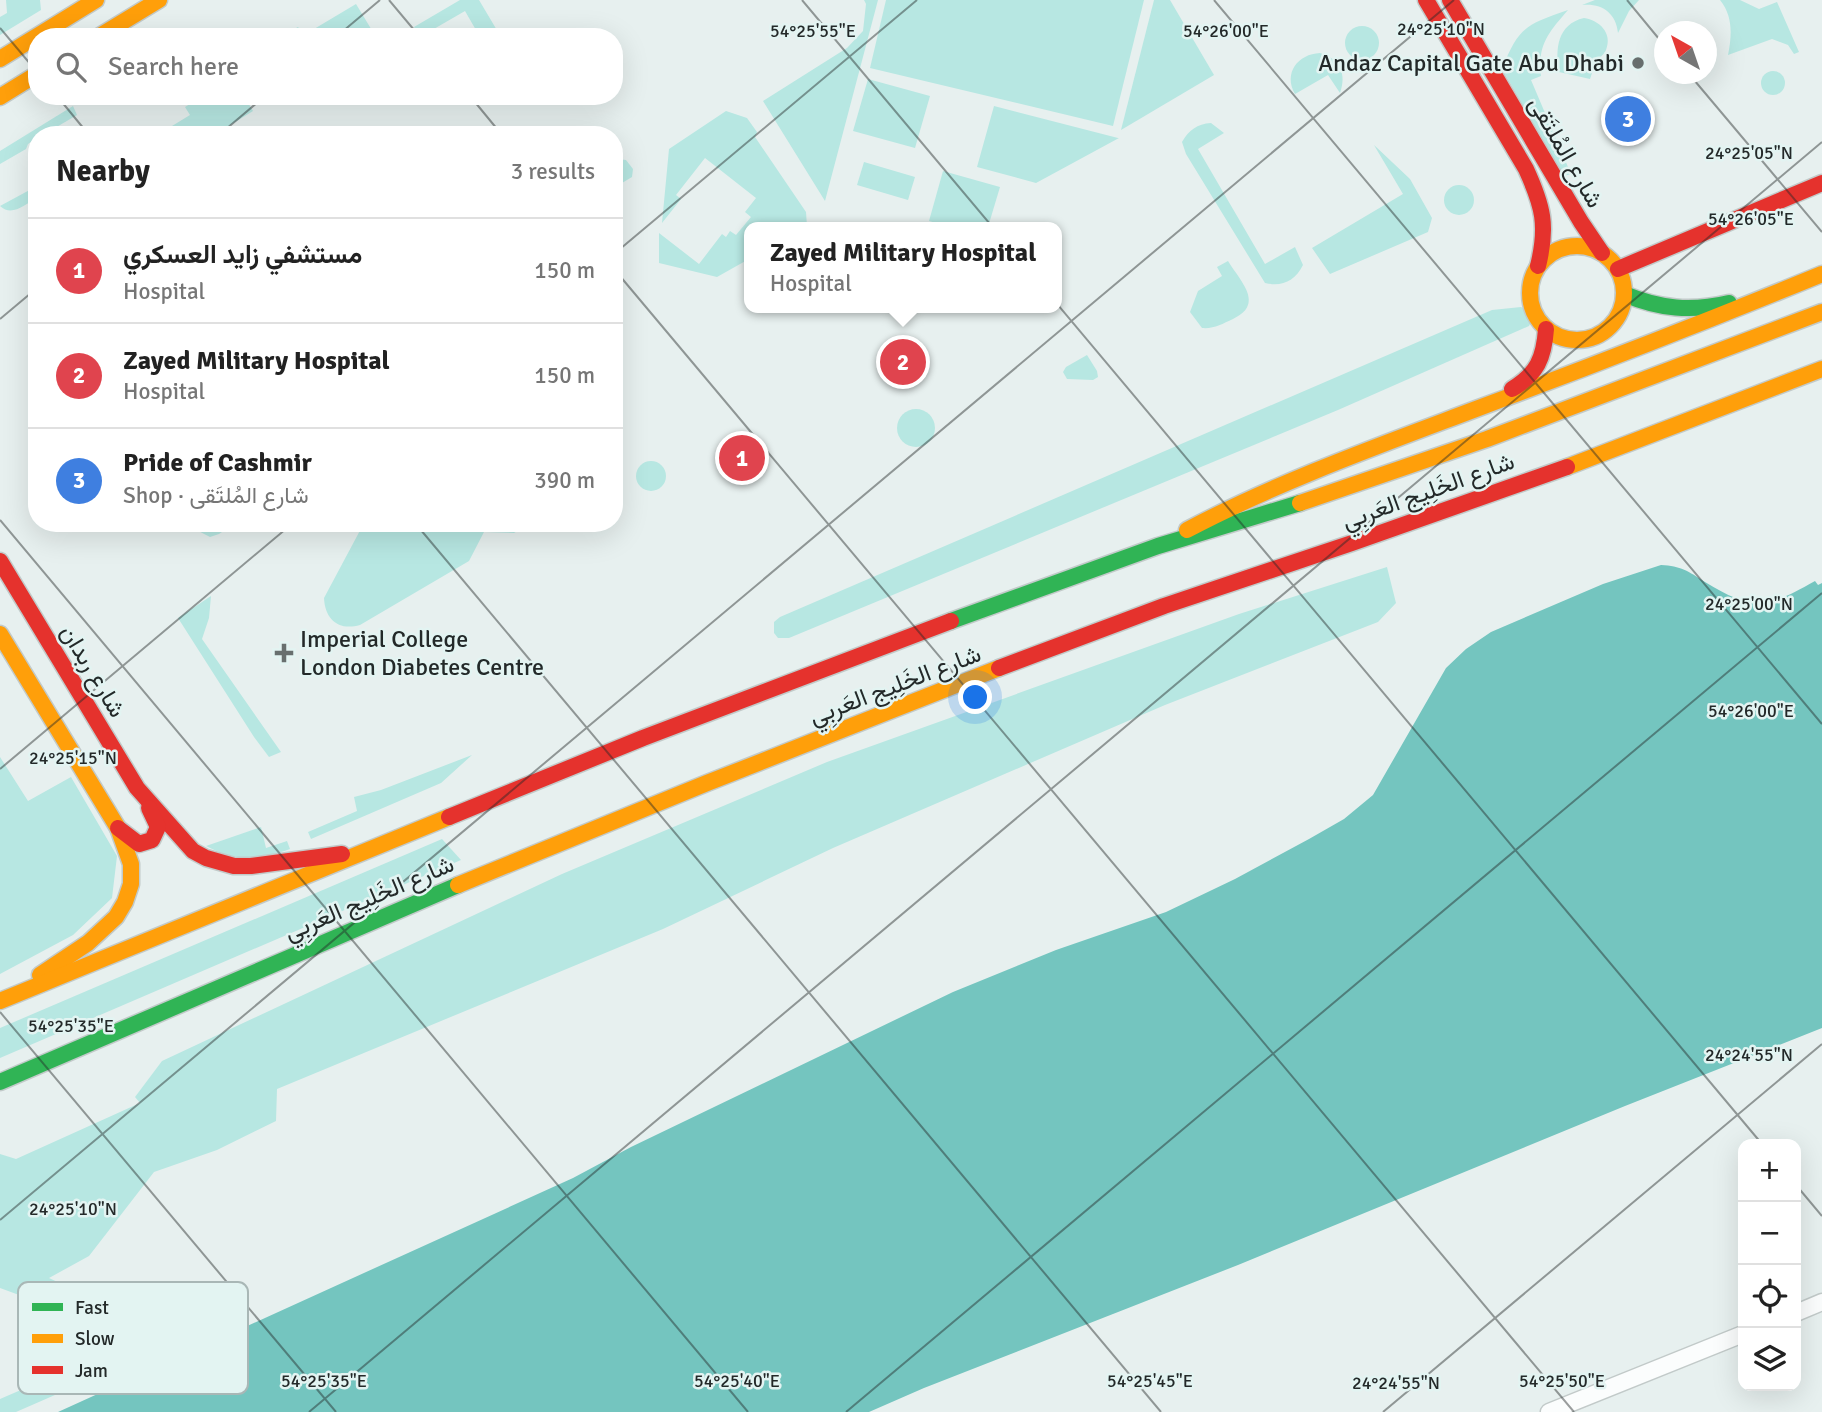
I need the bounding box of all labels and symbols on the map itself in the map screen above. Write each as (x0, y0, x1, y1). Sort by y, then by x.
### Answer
text: 24°25'10"N (1397, 18, 1485, 40)
text: 54°25'55"E (770, 20, 856, 42)
text: 54°26'00"E (1183, 20, 1269, 42)
north arrow (1654, 21, 1717, 84)
place label: Andaz Capital Gate Abu Dhabi (1318, 48, 1624, 78)
marker: Andaz Capital Gate Abu Dhabi (1630, 55, 1646, 71)
street label: شارع المُلتَقى (1521, 91, 1610, 214)
pin: 3 (1605, 93, 1651, 145)
text: 24°25'05"N (1705, 142, 1793, 164)
text: 54°26'05"E (1708, 208, 1794, 230)
pin: 2 (880, 336, 926, 388)
pin: 1 (719, 432, 765, 484)
street label: شارع الخَلِيج العَربِي (1338, 446, 1520, 540)
text: 24°25'00"N (1705, 593, 1793, 615)
street label: شارع ربدان (53, 619, 132, 723)
place label: Imperial College London Diabetes Centre (300, 624, 544, 682)
street label: شارع الخَلِيج العَربِي (805, 638, 987, 735)
marker: Imperial College London Diabetes Centre (274, 643, 294, 663)
your location (958, 680, 992, 714)
text: 54°26'00"E (1708, 700, 1794, 722)
text: 24°25'15"N (29, 747, 117, 769)
street label: شارع الخَلِيج العَربِي (280, 849, 460, 951)
text: 54°25'35"E (28, 1015, 114, 1037)
text: 24°24'55"N (1705, 1044, 1793, 1066)
text: 24°25'10"N (29, 1198, 117, 1220)
legend (18, 1282, 248, 1394)
text: Fast (75, 1296, 109, 1320)
text: Slow (75, 1327, 115, 1351)
text: Jam (75, 1359, 108, 1383)
text: 54°25'35"E (281, 1370, 367, 1392)
text: 54°25'40"E (694, 1370, 780, 1392)
text: 54°25'45"E (1107, 1370, 1193, 1392)
text: 54°25'50"E (1519, 1370, 1605, 1392)
text: 24°24'55"N (1352, 1372, 1440, 1394)

